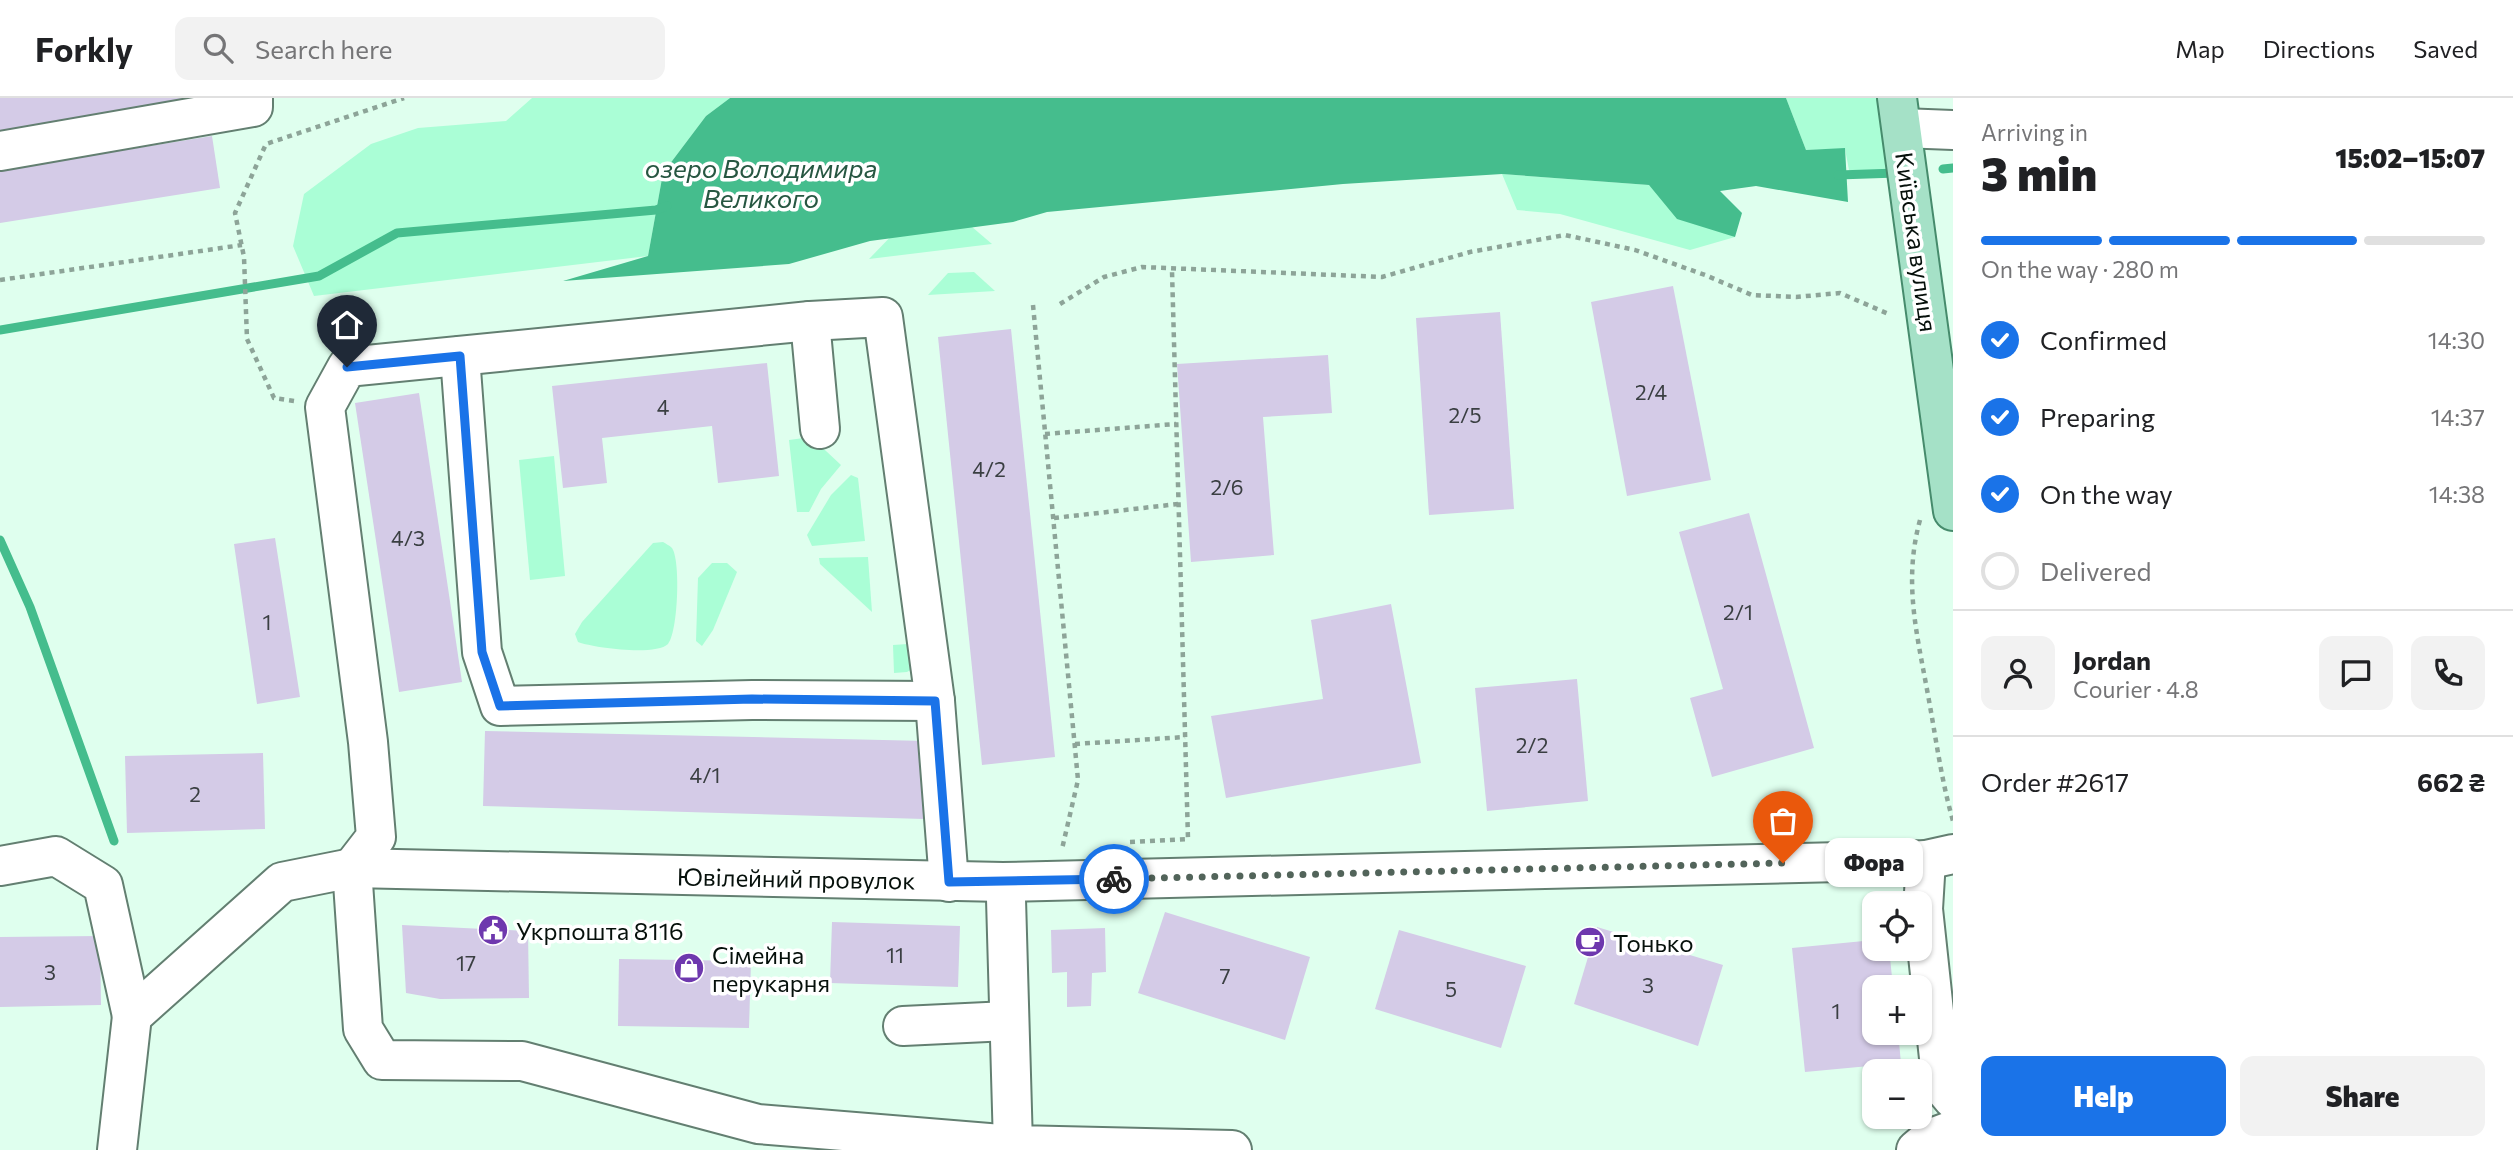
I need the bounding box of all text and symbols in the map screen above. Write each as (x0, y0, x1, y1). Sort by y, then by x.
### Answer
search box (175, 17, 665, 80)
text: Forkly (35, 28, 133, 69)
icon: search (199, 29, 237, 67)
text: Search here (255, 33, 393, 64)
text: Map (2175, 34, 2225, 63)
text: Directions (2263, 34, 2375, 63)
text: Saved (2413, 34, 2478, 63)
text: Arriving in (1981, 118, 2088, 146)
text: 15:02–15:07 (2335, 142, 2485, 173)
text: 3 min (1981, 144, 2097, 200)
street label: Київська вулиця (1890, 150, 1944, 334)
water label: озеро Володимира Великого (645, 152, 877, 213)
text: On the way · 280 m (1981, 255, 2179, 283)
pin (317, 295, 377, 367)
icon: home (328, 306, 366, 344)
icon: check (1981, 321, 2019, 359)
text: Confirmed (2040, 324, 2167, 355)
text: 14:30 (2428, 326, 2485, 354)
house number: 2/4 (1635, 379, 1667, 404)
house number: 4 (657, 394, 670, 419)
icon: check (1981, 398, 2019, 436)
text: Preparing (2040, 401, 2155, 432)
house number: 2/5 (1448, 402, 1482, 427)
text: 14:37 (2431, 403, 2485, 431)
house number: 4/2 (972, 456, 1006, 481)
house number: 2/6 (1210, 474, 1244, 499)
icon: check (1981, 475, 2019, 513)
text: On the way (2040, 478, 2173, 509)
text: 14:38 (2429, 480, 2485, 508)
house number: 4/3 (391, 525, 425, 550)
text: Delivered (2040, 555, 2151, 586)
house number: 2/1 (1723, 599, 1753, 624)
house number: 1 (263, 609, 271, 634)
button: person (1981, 636, 2055, 710)
button: chat (2319, 636, 2393, 710)
button: phone (2411, 636, 2485, 710)
text: Jordan (2073, 644, 2151, 675)
text: Courier · 4.8 (2073, 675, 2199, 703)
house number: 2/2 (1516, 732, 1548, 757)
house number: 4/1 (690, 762, 720, 787)
text: Order #2617 (1981, 766, 2129, 797)
text: 662 ₴ (2417, 766, 2485, 797)
house number: 2 (189, 781, 201, 806)
pin (1753, 791, 1813, 863)
icon: bag (1764, 802, 1802, 840)
callout: Фора (1825, 838, 1923, 888)
courier (1079, 844, 1149, 914)
text: Фора (1844, 848, 1904, 876)
icon: bike (1095, 860, 1133, 898)
street label: Ювілейний провулок (677, 861, 916, 895)
map controls (1862, 891, 1932, 1129)
button: locate (1862, 891, 1932, 961)
public building icon: Укрпошта 8116 (476, 913, 510, 947)
place label: Укрпошта 8116 (516, 916, 684, 945)
cafe icon: Тонько (1573, 925, 1607, 959)
place label: Тонько (1613, 928, 1694, 957)
place label: Сімейна перукарня (712, 940, 830, 997)
house number: 11 (886, 942, 904, 967)
house number: 17 (456, 950, 476, 975)
shop icon: Сімейна перукарня (672, 951, 706, 985)
house number: 3 (44, 959, 56, 984)
house number: 7 (1219, 963, 1231, 988)
house number: 3 (1642, 972, 1654, 997)
button: + (1862, 975, 1932, 1045)
house number: 5 (1445, 976, 1457, 1001)
house number: 1 (1832, 998, 1840, 1023)
button: Help (1981, 1056, 2226, 1136)
button: Share (2240, 1056, 2485, 1136)
button: − (1862, 1059, 1932, 1129)

